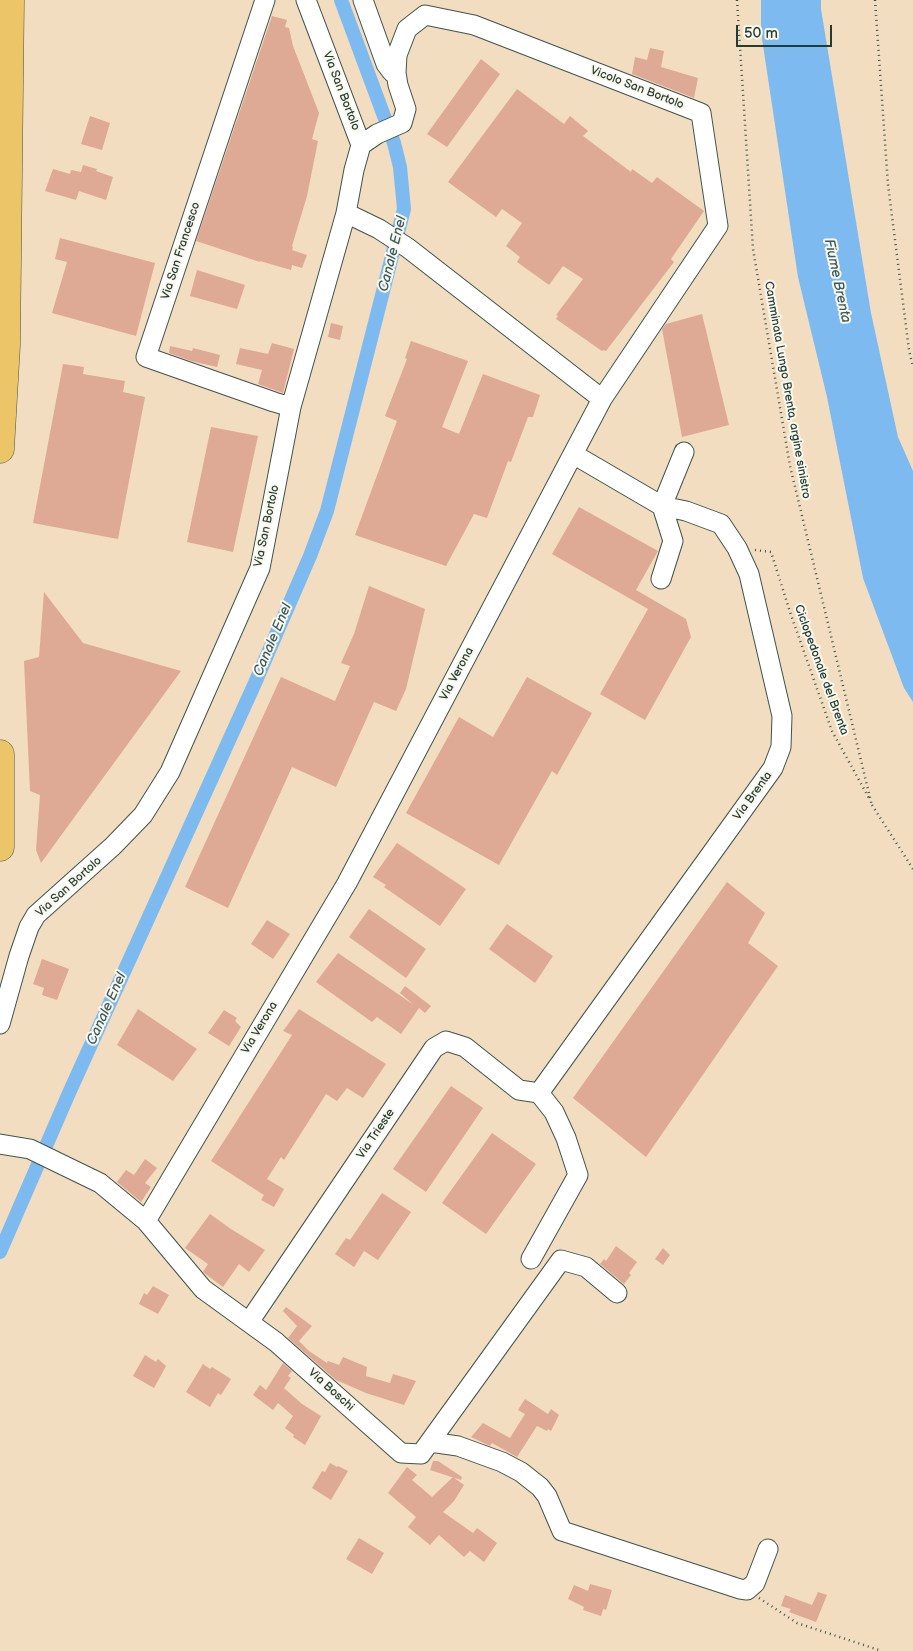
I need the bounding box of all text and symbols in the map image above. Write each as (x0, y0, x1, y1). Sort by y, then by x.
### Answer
scale bar (738, 15, 834, 47)
text: 50 m (744, 24, 778, 43)
street label: Via San Bortolo (319, 50, 363, 132)
street label: Vicolo San Bortolo (588, 64, 686, 112)
street label: Via San Francesco (158, 200, 204, 302)
water label: Canale Enel (376, 215, 410, 293)
water label: Fiume Brenta (820, 238, 854, 324)
street label: Camminata Lungo Brenta, argine sinistro (761, 280, 813, 500)
street label: Via San Bortolo (251, 484, 283, 568)
water label: Canale Enel (250, 601, 296, 679)
street label: Ciclopedonale del Brenta (791, 603, 851, 737)
street label: Via Verona (437, 645, 477, 703)
street label: Via Brenta (731, 769, 775, 823)
street label: Via San Bortolo (33, 854, 105, 920)
water label: Canale Enel (84, 970, 130, 1048)
street label: Via Verona (239, 999, 281, 1057)
street label: Via Trieste (354, 1106, 398, 1162)
street label: Via Boschi (305, 1366, 357, 1414)

